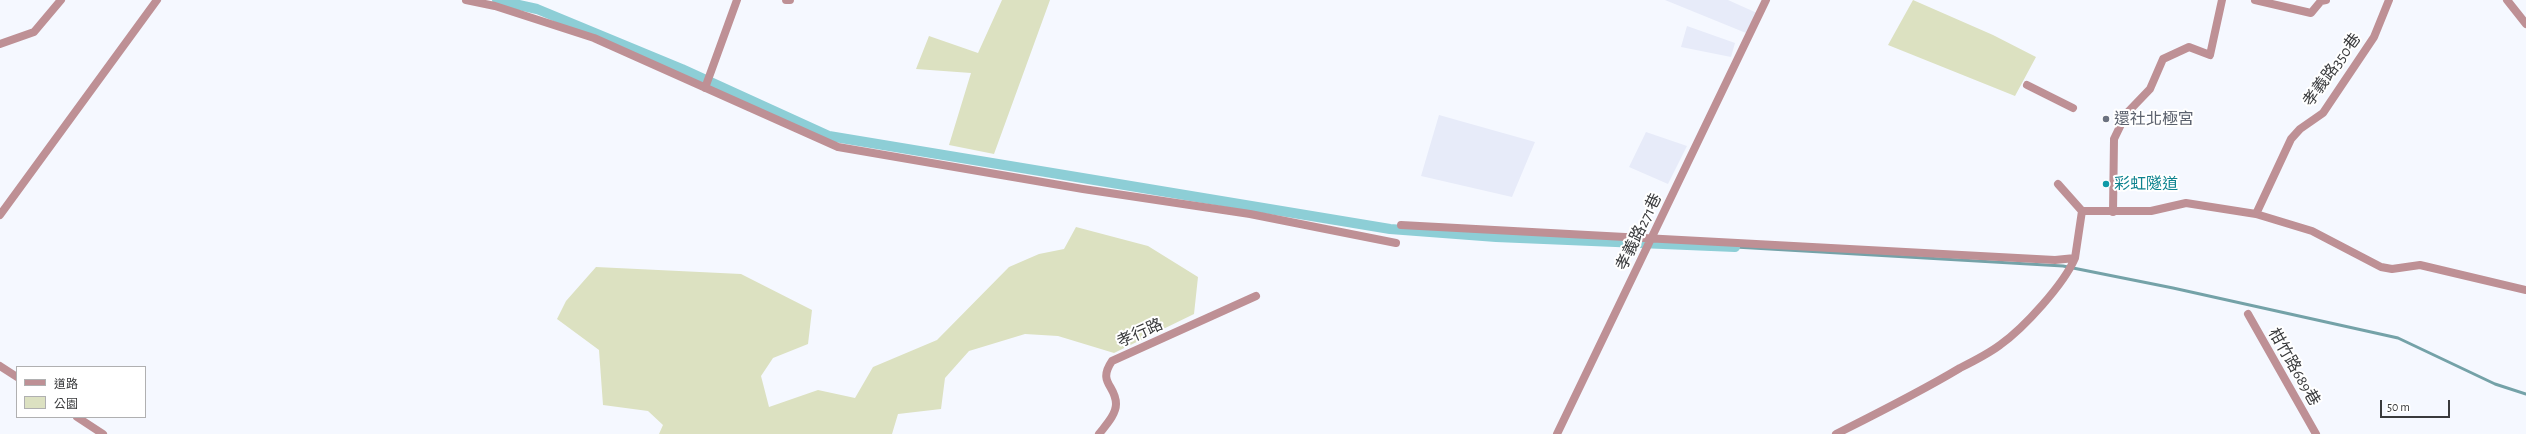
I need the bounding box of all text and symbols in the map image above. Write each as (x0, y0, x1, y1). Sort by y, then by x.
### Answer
street label: 孝義路350巷 (2299, 30, 2365, 110)
place label: 還社北極宮 (2114, 109, 2194, 129)
marker: 還社北極宮 (2101, 114, 2111, 124)
place label: 彩虹隧道 (2114, 174, 2178, 194)
marker: 彩虹隧道 (2101, 179, 2111, 189)
street label: 孝義路271巷 (1612, 190, 1666, 274)
street label: 孝行路 (1114, 314, 1166, 352)
street label: 柑竹路689巷 (2264, 325, 2324, 409)
legend (16, 366, 146, 418)
text: 道路 (54, 378, 78, 390)
scale bar (2382, 392, 2452, 418)
text: 公園 (54, 398, 78, 410)
text: 50 m (2387, 401, 2410, 413)

